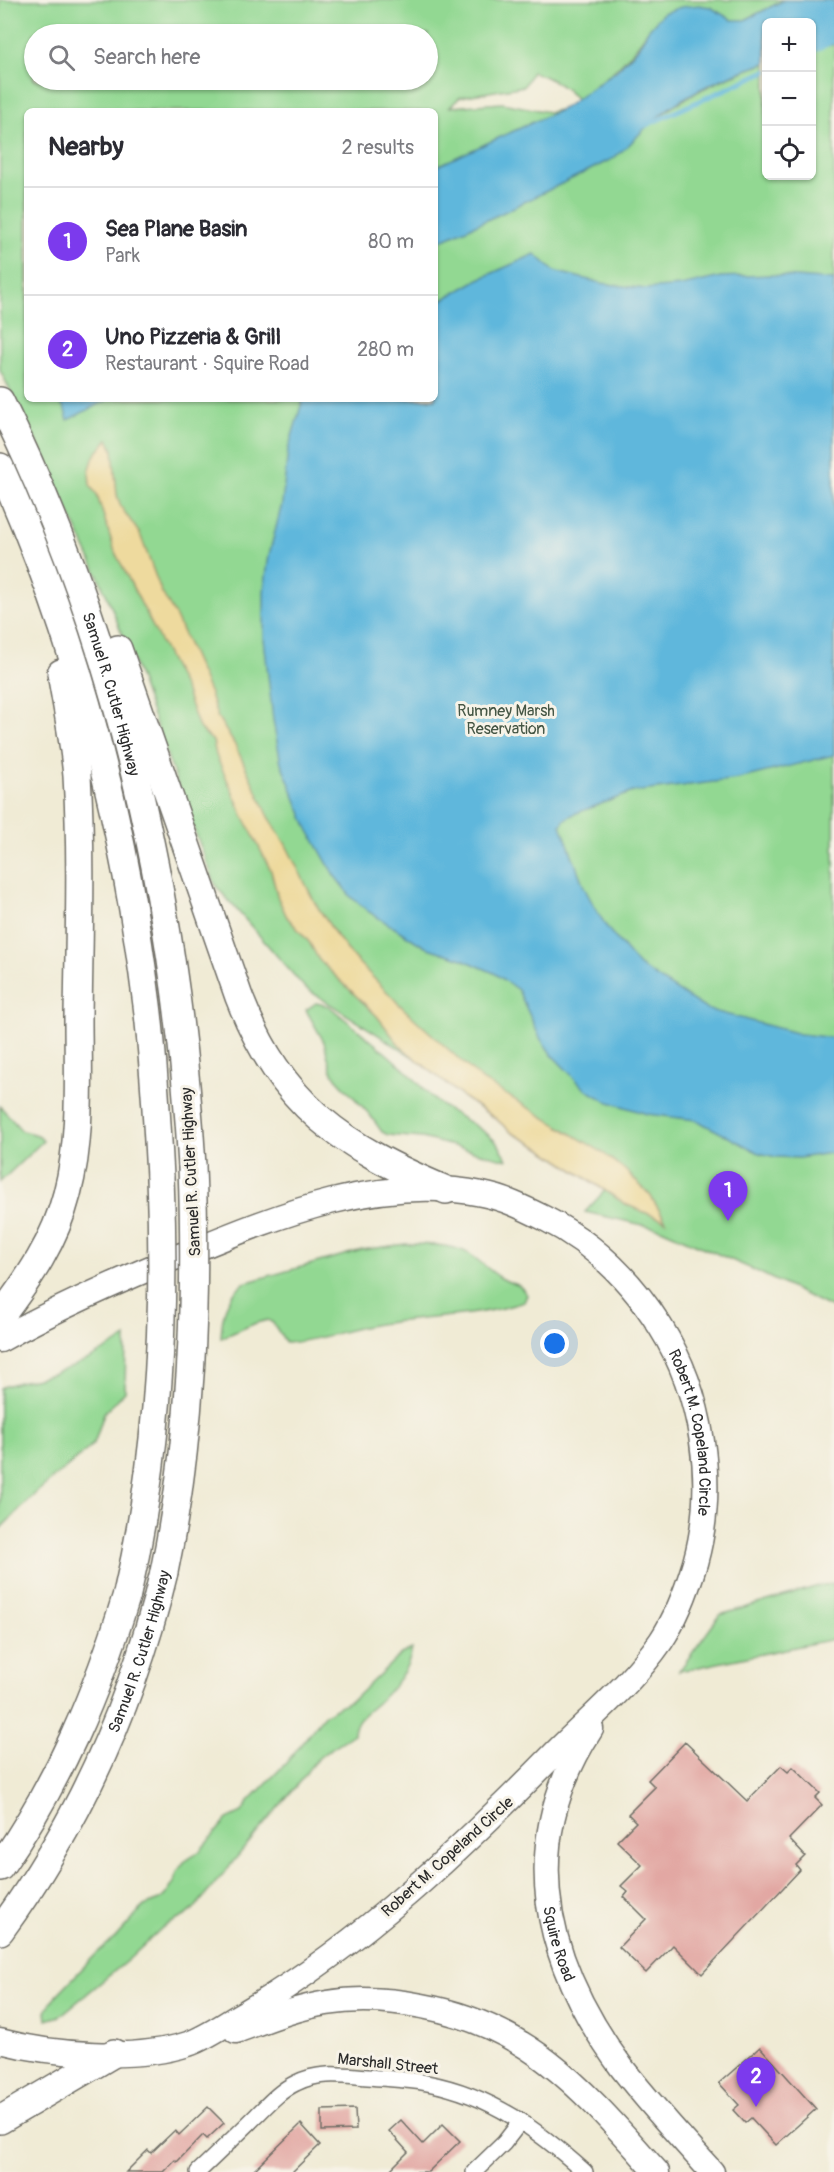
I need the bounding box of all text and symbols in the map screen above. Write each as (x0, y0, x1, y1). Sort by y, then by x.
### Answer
map controls (762, 18, 816, 180)
button: + (762, 18, 816, 72)
search box (24, 24, 438, 90)
icon: search (45, 41, 78, 74)
text: Search here (93, 43, 200, 71)
button: − (762, 72, 816, 126)
button: locate (762, 126, 816, 180)
text: Nearby (48, 131, 124, 163)
text: 2 results (342, 135, 414, 160)
text: Sea Plane Basin (105, 215, 247, 243)
text: 1 (64, 229, 71, 254)
text: 80 m (368, 229, 414, 254)
text: Park (105, 243, 140, 268)
text: Uno Pizzeria & Grill (105, 323, 281, 351)
text: 2 (62, 337, 73, 362)
text: 280 m (357, 337, 414, 362)
text: Restaurant · Squire Road (105, 351, 310, 376)
street label: Samuel R. Cutler Highway (77, 610, 144, 778)
park label: Rumney Marsh Reservation (457, 701, 555, 739)
street label: Samuel R. Cutler Highway (177, 1087, 205, 1257)
pin: 1 (708, 1172, 748, 1221)
your location (540, 1329, 569, 1358)
street label: Robert M. Copeland Circle (664, 1346, 714, 1517)
street label: Samuel R. Cutler Highway (104, 1568, 175, 1736)
street label: Robert M. Copeland Circle (378, 1792, 518, 1921)
street label: Squire Road (538, 1905, 579, 1985)
street label: Marshall Street (337, 2049, 440, 2079)
pin: 2 (736, 2058, 776, 2107)

